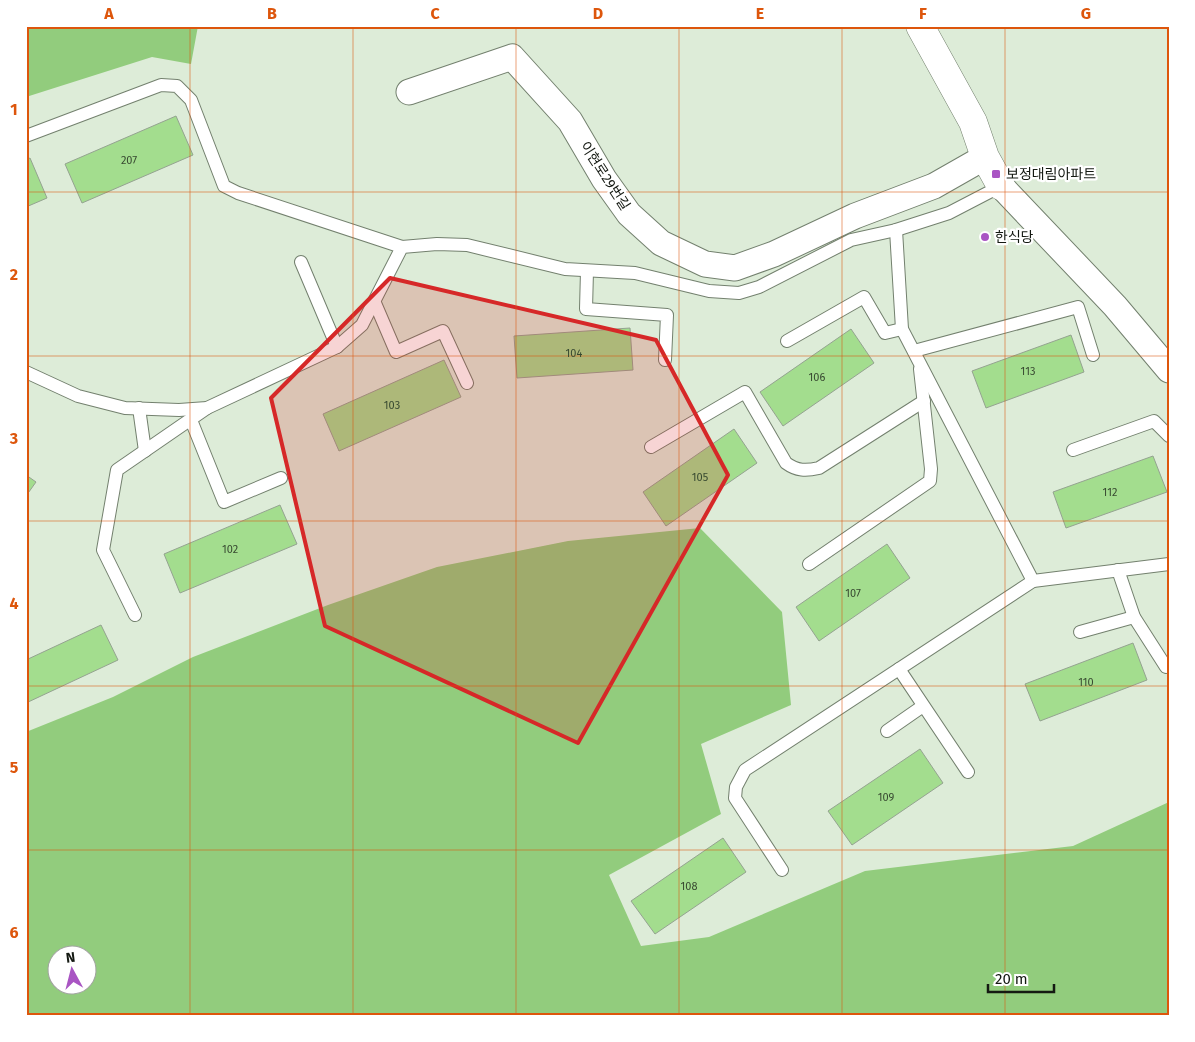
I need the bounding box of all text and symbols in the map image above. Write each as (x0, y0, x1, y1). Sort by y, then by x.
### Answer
text: A (103, 4, 114, 23)
text: B (267, 4, 277, 23)
text: C (430, 4, 440, 23)
text: D (593, 4, 603, 23)
text: E (756, 4, 764, 23)
text: F (919, 4, 927, 23)
text: G (1081, 4, 1091, 23)
text: 1 (10, 100, 18, 119)
street label: 이현로29번길 (576, 138, 634, 214)
house number: 207 (121, 154, 137, 167)
place label: 보정대림아파트 (1006, 166, 1096, 183)
marker: 보정대림아파트 (990, 168, 1002, 180)
place label: 한식당 (995, 229, 1034, 246)
marker: 한식당 (979, 231, 991, 243)
text: 2 (10, 265, 18, 284)
house number: 104 (566, 347, 583, 360)
house number: 113 (1021, 365, 1035, 378)
house number: 106 (809, 371, 826, 384)
house number: 103 (384, 399, 400, 412)
text: 3 (9, 429, 18, 448)
house number: 105 (692, 471, 709, 484)
house number: 112 (1103, 486, 1117, 499)
house number: 102 (222, 543, 238, 556)
house number: 107 (845, 587, 861, 600)
text: 4 (9, 594, 19, 613)
house number: 110 (1078, 676, 1094, 689)
text: 5 (10, 758, 19, 777)
house number: 109 (878, 791, 895, 804)
house number: 108 (681, 880, 697, 893)
text: 6 (9, 923, 19, 942)
north arrow (48, 944, 98, 994)
text: N (65, 949, 76, 967)
scale bar (988, 962, 1054, 994)
text: 20 m (995, 970, 1028, 988)

